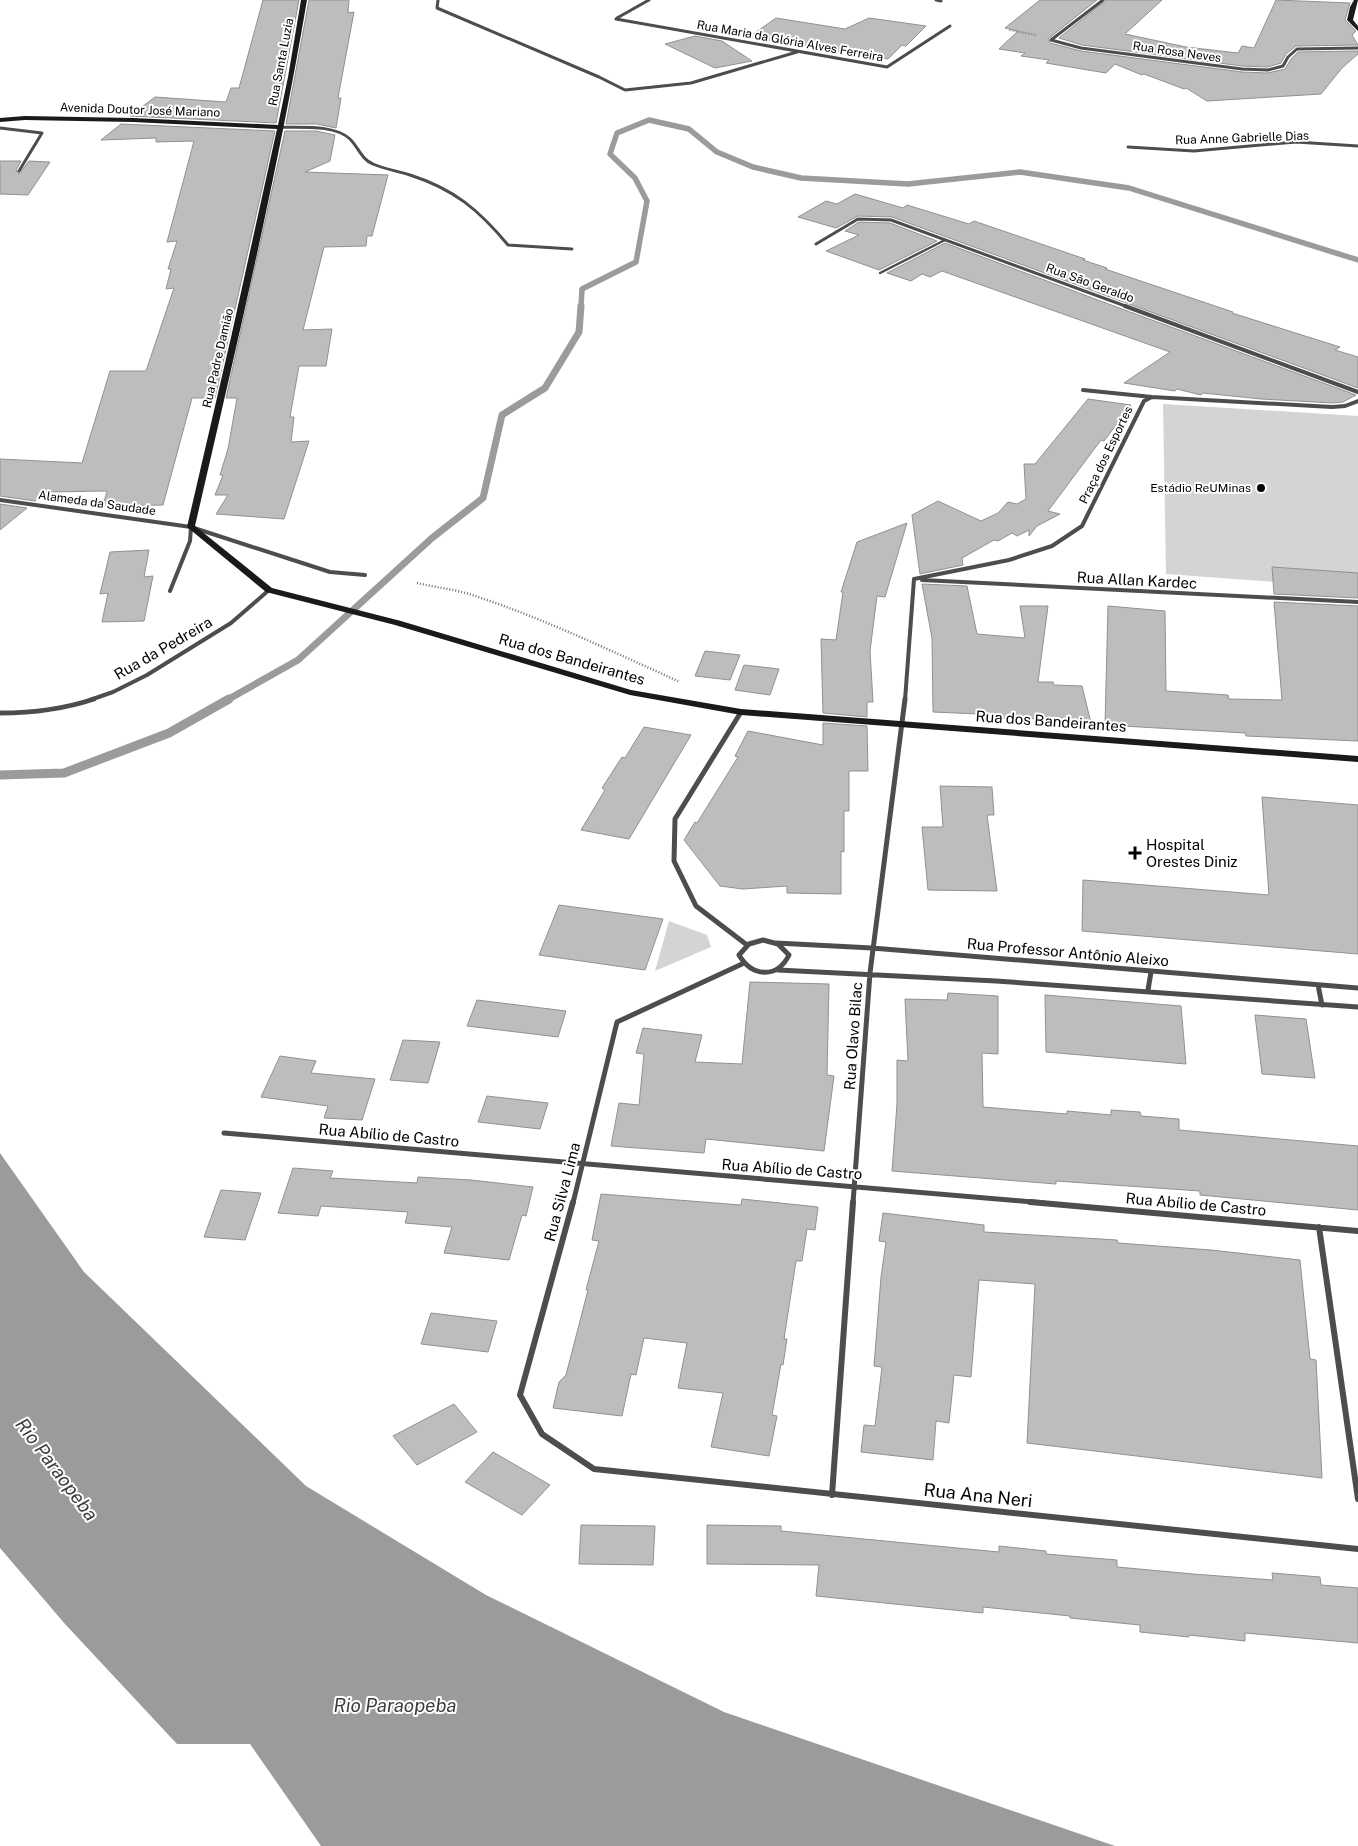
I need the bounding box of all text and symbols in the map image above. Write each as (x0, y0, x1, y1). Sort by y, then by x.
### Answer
street label: Rua Santa Luzia (266, 17, 296, 107)
street label: Rua Maria da Glória Alves Ferreira (696, 18, 884, 64)
street label: Rua Rosa Neves (1132, 39, 1222, 65)
street label: Avenida Doutor José Mariano (60, 100, 221, 120)
street label: Rua Anne Gabrielle Dias (1175, 129, 1309, 147)
street label: Rua São Geraldo (1044, 261, 1136, 306)
street label: Rua Padre Damião (200, 307, 236, 409)
street label: Praça dos Esportes (1076, 404, 1136, 506)
place label: Estádio ReUMinas (1150, 481, 1251, 495)
marker: Estádio ReUMinas (1255, 482, 1267, 494)
street label: Alameda da Saudade (37, 488, 157, 518)
street label: Rua Allan Kardec (1076, 568, 1198, 592)
street label: Rua da Pedreira (111, 613, 215, 683)
street label: Rua dos Bandeirantes (497, 630, 647, 688)
street label: Rua dos Bandeirantes (975, 707, 1127, 735)
place label: Hospital Orestes Diniz (1146, 836, 1238, 870)
marker: Hospital Orestes Diniz (1128, 846, 1142, 860)
street label: Rua Professor Antônio Aleixo (966, 935, 1170, 969)
street label: Rua Olavo Bilac (841, 981, 865, 1091)
street label: Rua Abílio de Castro (318, 1120, 460, 1150)
street label: Rua Silva Lima (541, 1141, 583, 1243)
street label: Rua Abílio de Castro (721, 1156, 863, 1182)
street label: Rua Abílio de Castro (1125, 1189, 1267, 1219)
water label: Rio Paraopeba (11, 1413, 103, 1525)
street label: Rua Ana Neri (922, 1479, 1034, 1511)
water label: Rio Paraopeba (334, 1694, 456, 1716)

